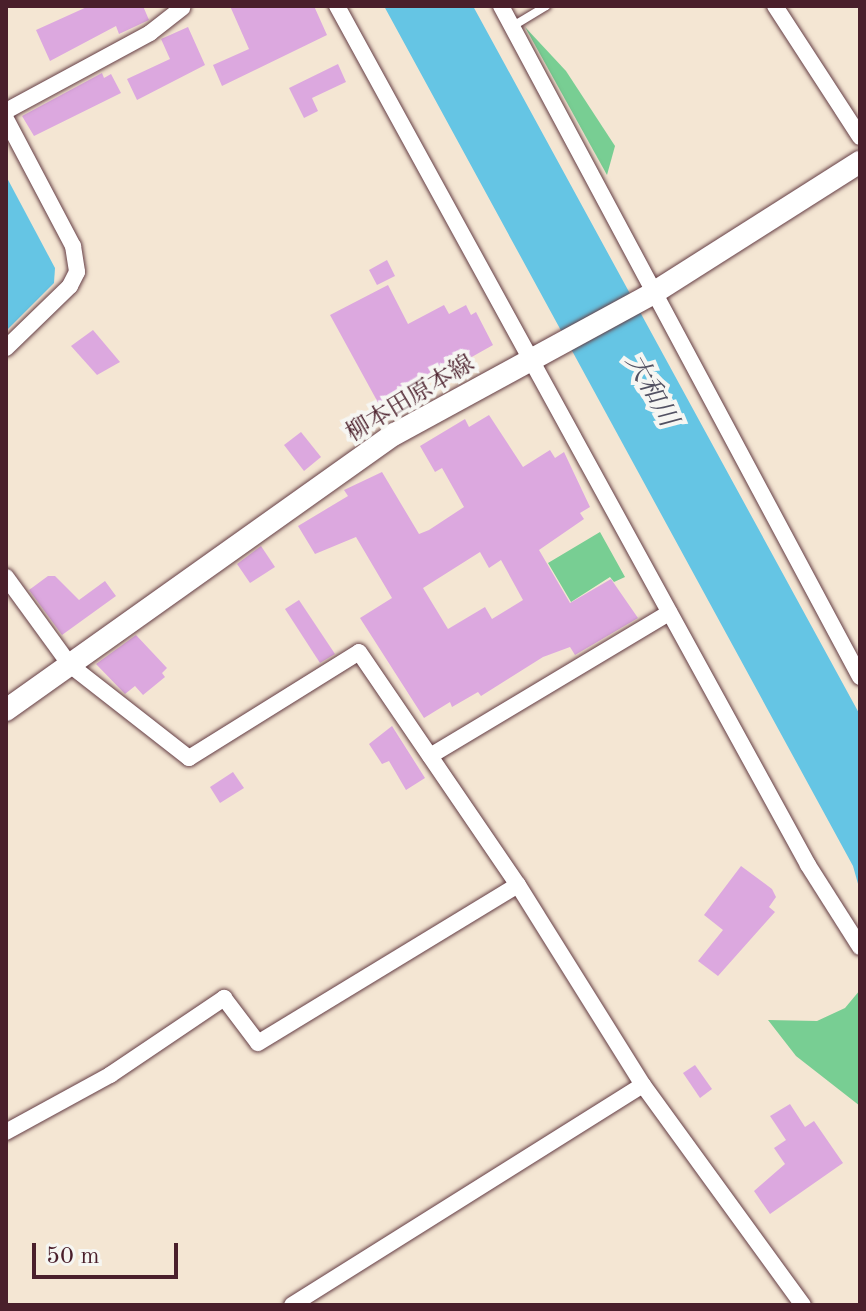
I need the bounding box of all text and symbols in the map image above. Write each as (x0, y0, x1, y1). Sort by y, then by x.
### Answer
water label: 大和川 (617, 349, 683, 433)
street label: 柳本田原本線 (342, 351, 480, 449)
scale bar (36, 1227, 182, 1277)
text: 50 m (46, 1245, 100, 1269)

